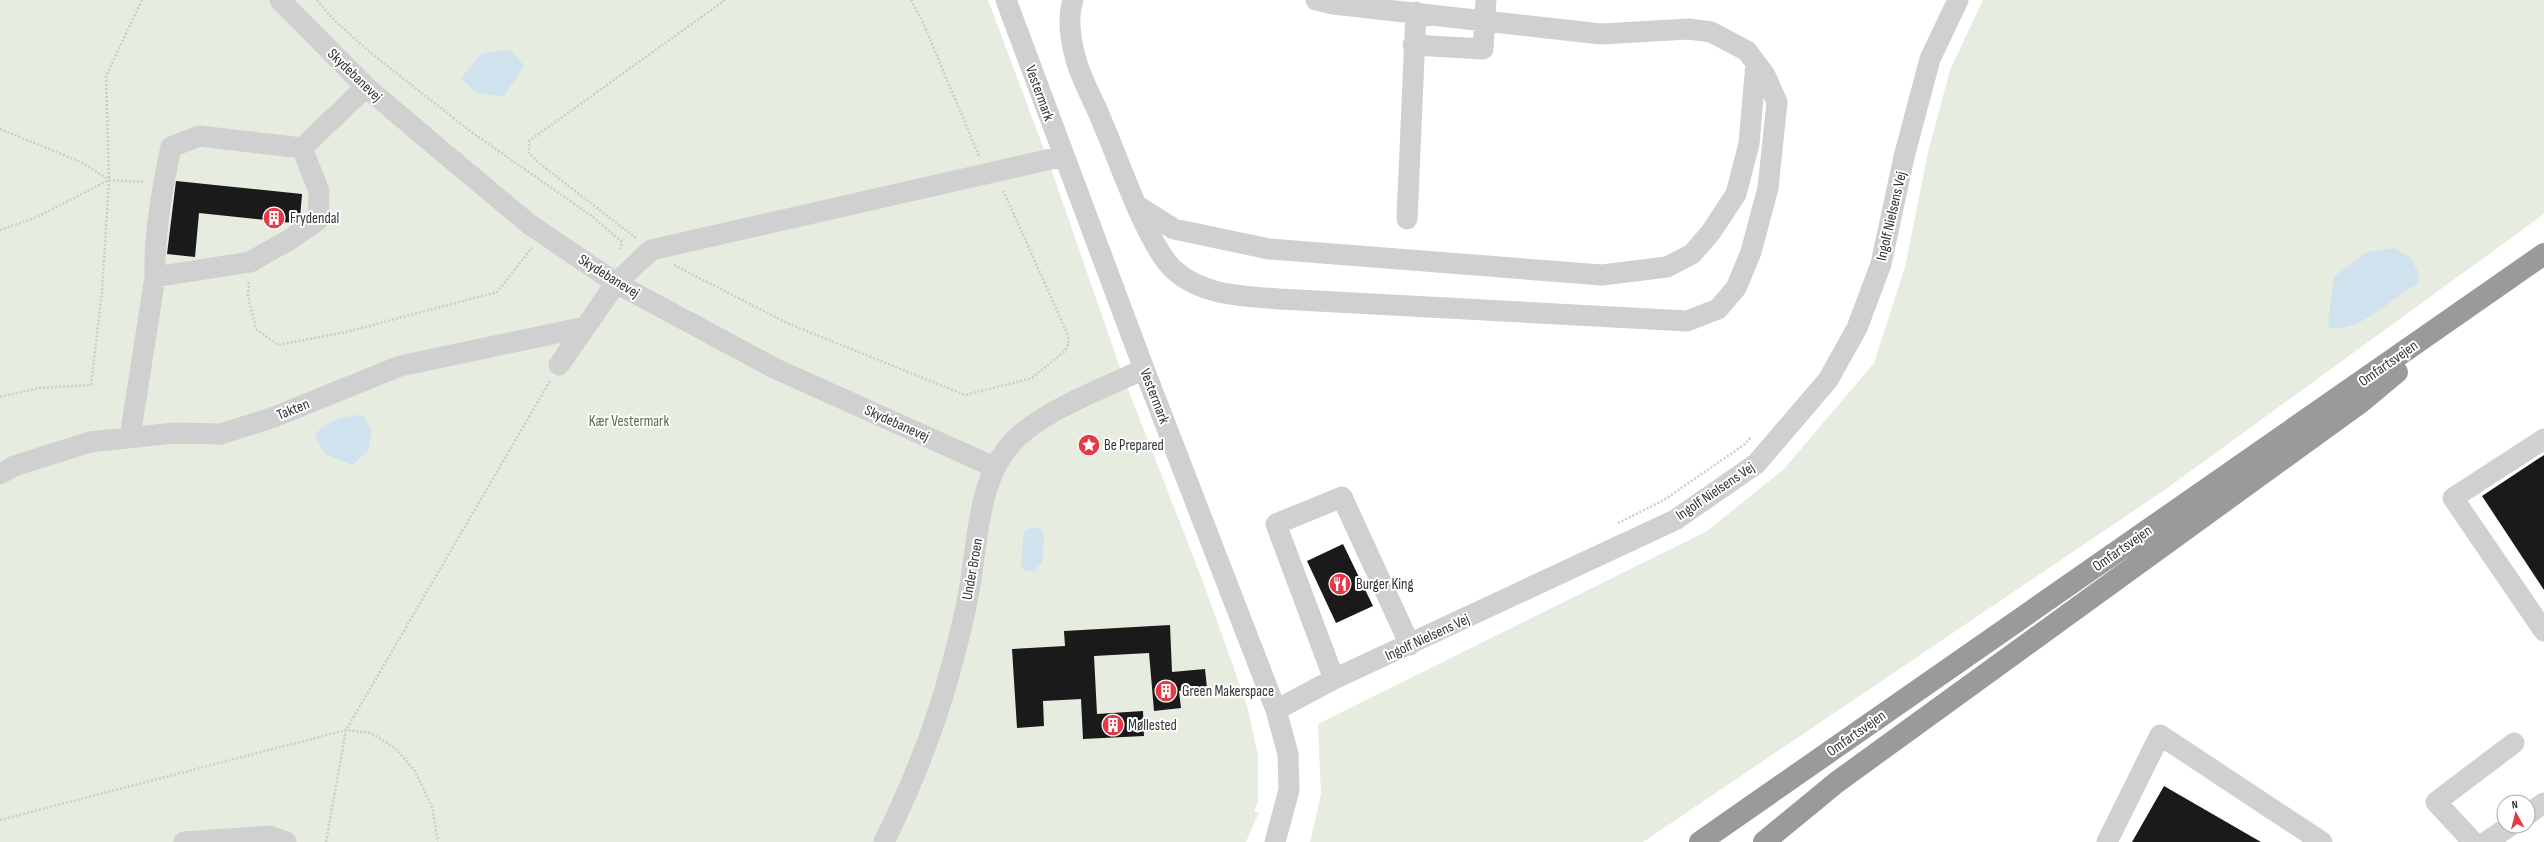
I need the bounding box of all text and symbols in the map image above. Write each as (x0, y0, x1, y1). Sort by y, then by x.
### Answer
street label: Skydebanevej (323, 45, 386, 106)
street label: Vestermark (1021, 63, 1058, 124)
street label: Ingolf Nielsens Vej (1872, 169, 1911, 263)
building icon: Frydendal (261, 205, 287, 231)
place label: Frydendal (290, 209, 339, 228)
street label: Skydebanevej (575, 250, 643, 303)
street label: Omfartsvejen (2355, 336, 2422, 391)
street label: Vestermark (1135, 366, 1174, 427)
street label: Takten (274, 394, 312, 425)
street label: Skydebanevej (861, 401, 932, 446)
park label: Kær Vestermark (589, 412, 669, 431)
place icon: Be Prepared (1076, 432, 1102, 458)
place label: Be Prepared (1104, 436, 1164, 455)
street label: Ingolf Nielsens Vej (1672, 458, 1759, 525)
street label: Omfartsvejen (2089, 521, 2156, 576)
street label: Under Broen (958, 537, 987, 601)
restaurant icon: Burger King (1327, 571, 1353, 597)
place label: Burger King (1356, 575, 1414, 594)
street label: Ingolf Nielsens Vej (1382, 609, 1473, 665)
building icon: Green Makerspace (1153, 678, 1179, 704)
place label: Green Makerspace (1182, 682, 1274, 701)
street label: Omfartsvejen (1823, 706, 1890, 761)
building icon: Møllested (1100, 712, 1126, 738)
place label: Møllested (1128, 716, 1177, 735)
north arrow (2496, 794, 2536, 834)
text: N (2511, 798, 2519, 811)

